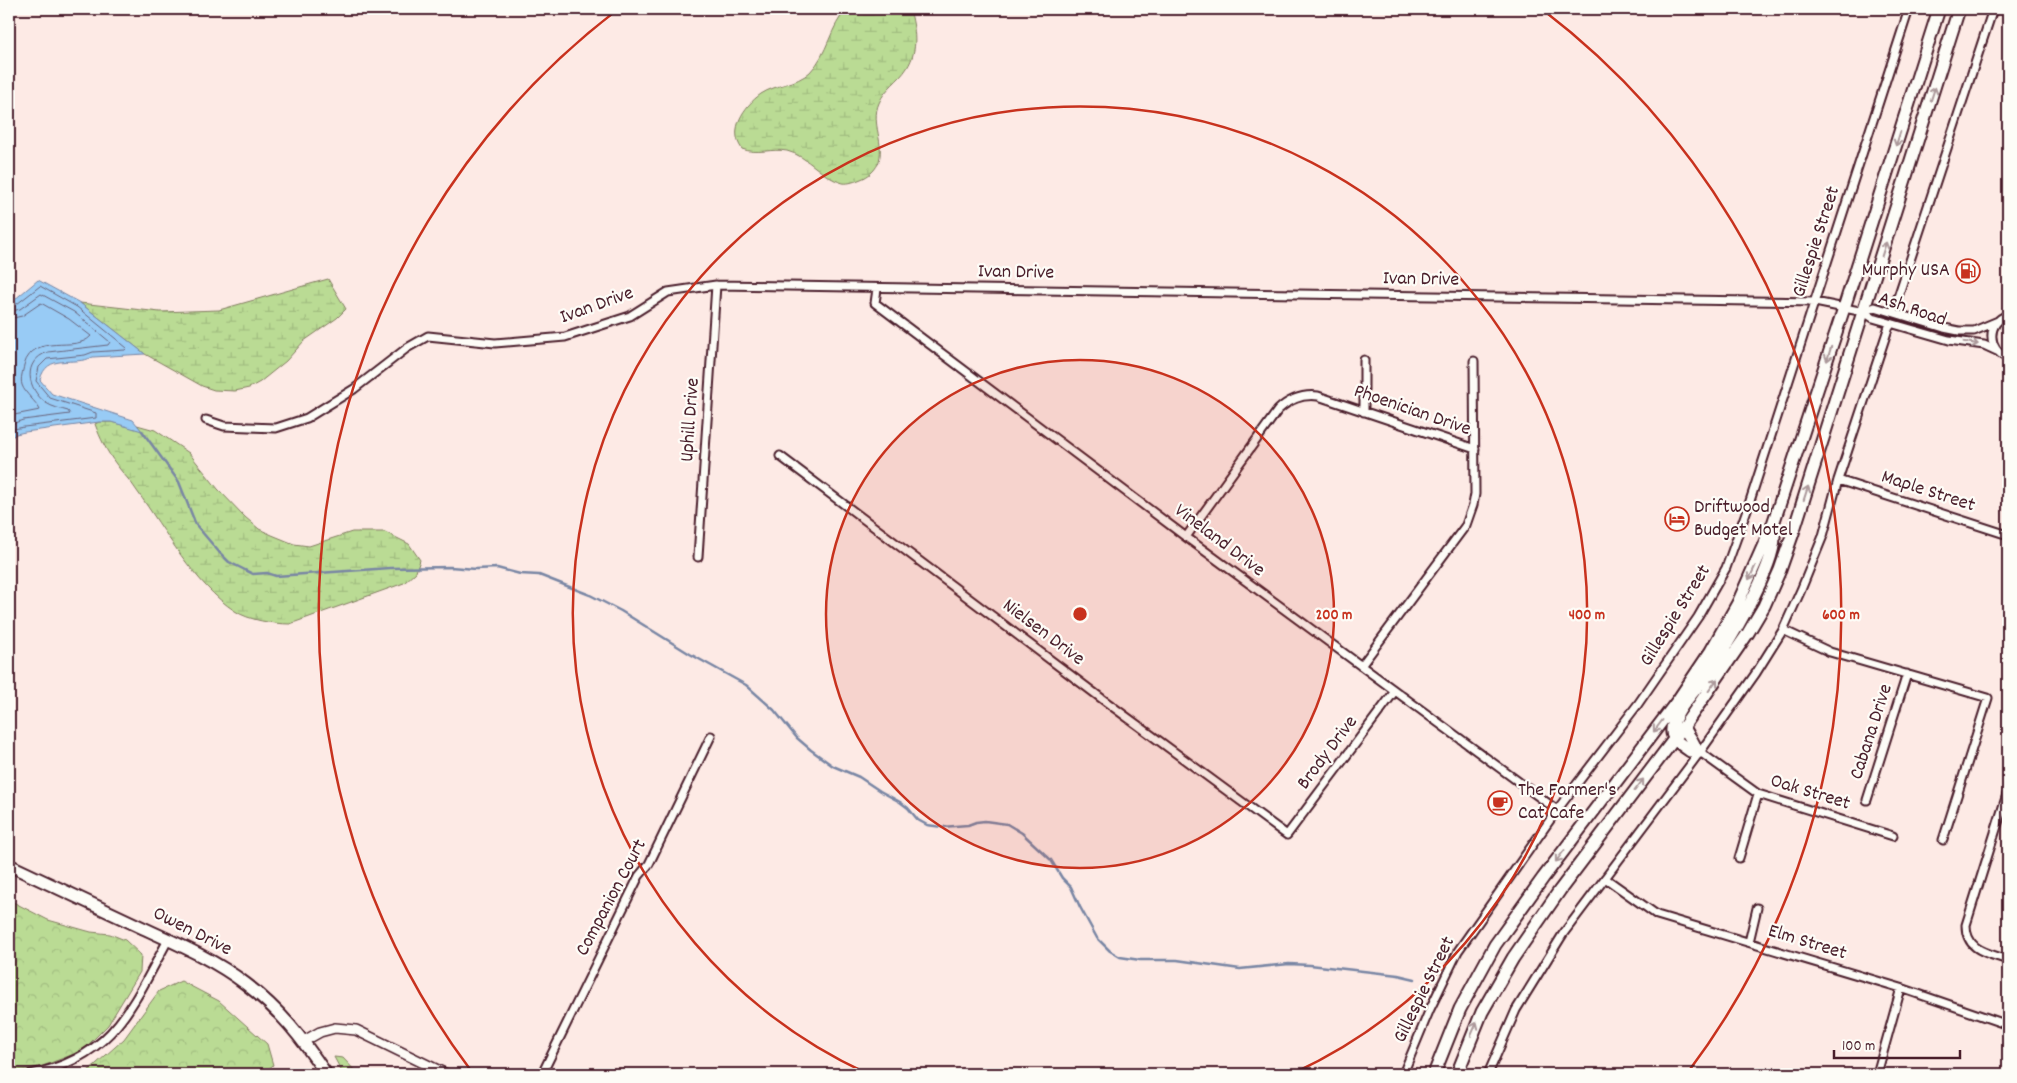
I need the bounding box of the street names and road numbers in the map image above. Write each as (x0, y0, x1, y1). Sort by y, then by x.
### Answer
street label: Gillespie Street (1786, 183, 1848, 301)
street label: Ivan Drive (978, 258, 1055, 288)
street label: Ivan Drive (1383, 265, 1460, 295)
street label: Ivan Drive (556, 280, 638, 332)
street label: Ash Road (1874, 285, 1950, 335)
street label: Uphill Drive (674, 377, 708, 463)
street label: Phoenician Drive (1350, 378, 1475, 444)
street label: Maple Street (1878, 464, 1978, 520)
street label: Vineland Drive (1168, 498, 1270, 585)
street label: Gillespie Street (1634, 560, 1718, 672)
street label: Nielsen Drive (996, 593, 1090, 673)
street label: Cabana Drive (1843, 680, 1901, 783)
street label: Brody Drive (1291, 710, 1365, 796)
street label: Oak Street (1767, 768, 1853, 818)
street label: Companion Court (569, 834, 655, 962)
street label: Owen Drive (148, 900, 237, 964)
street label: Elm Street (1764, 918, 1850, 968)
street label: Gillespie Street (1387, 932, 1463, 1048)

